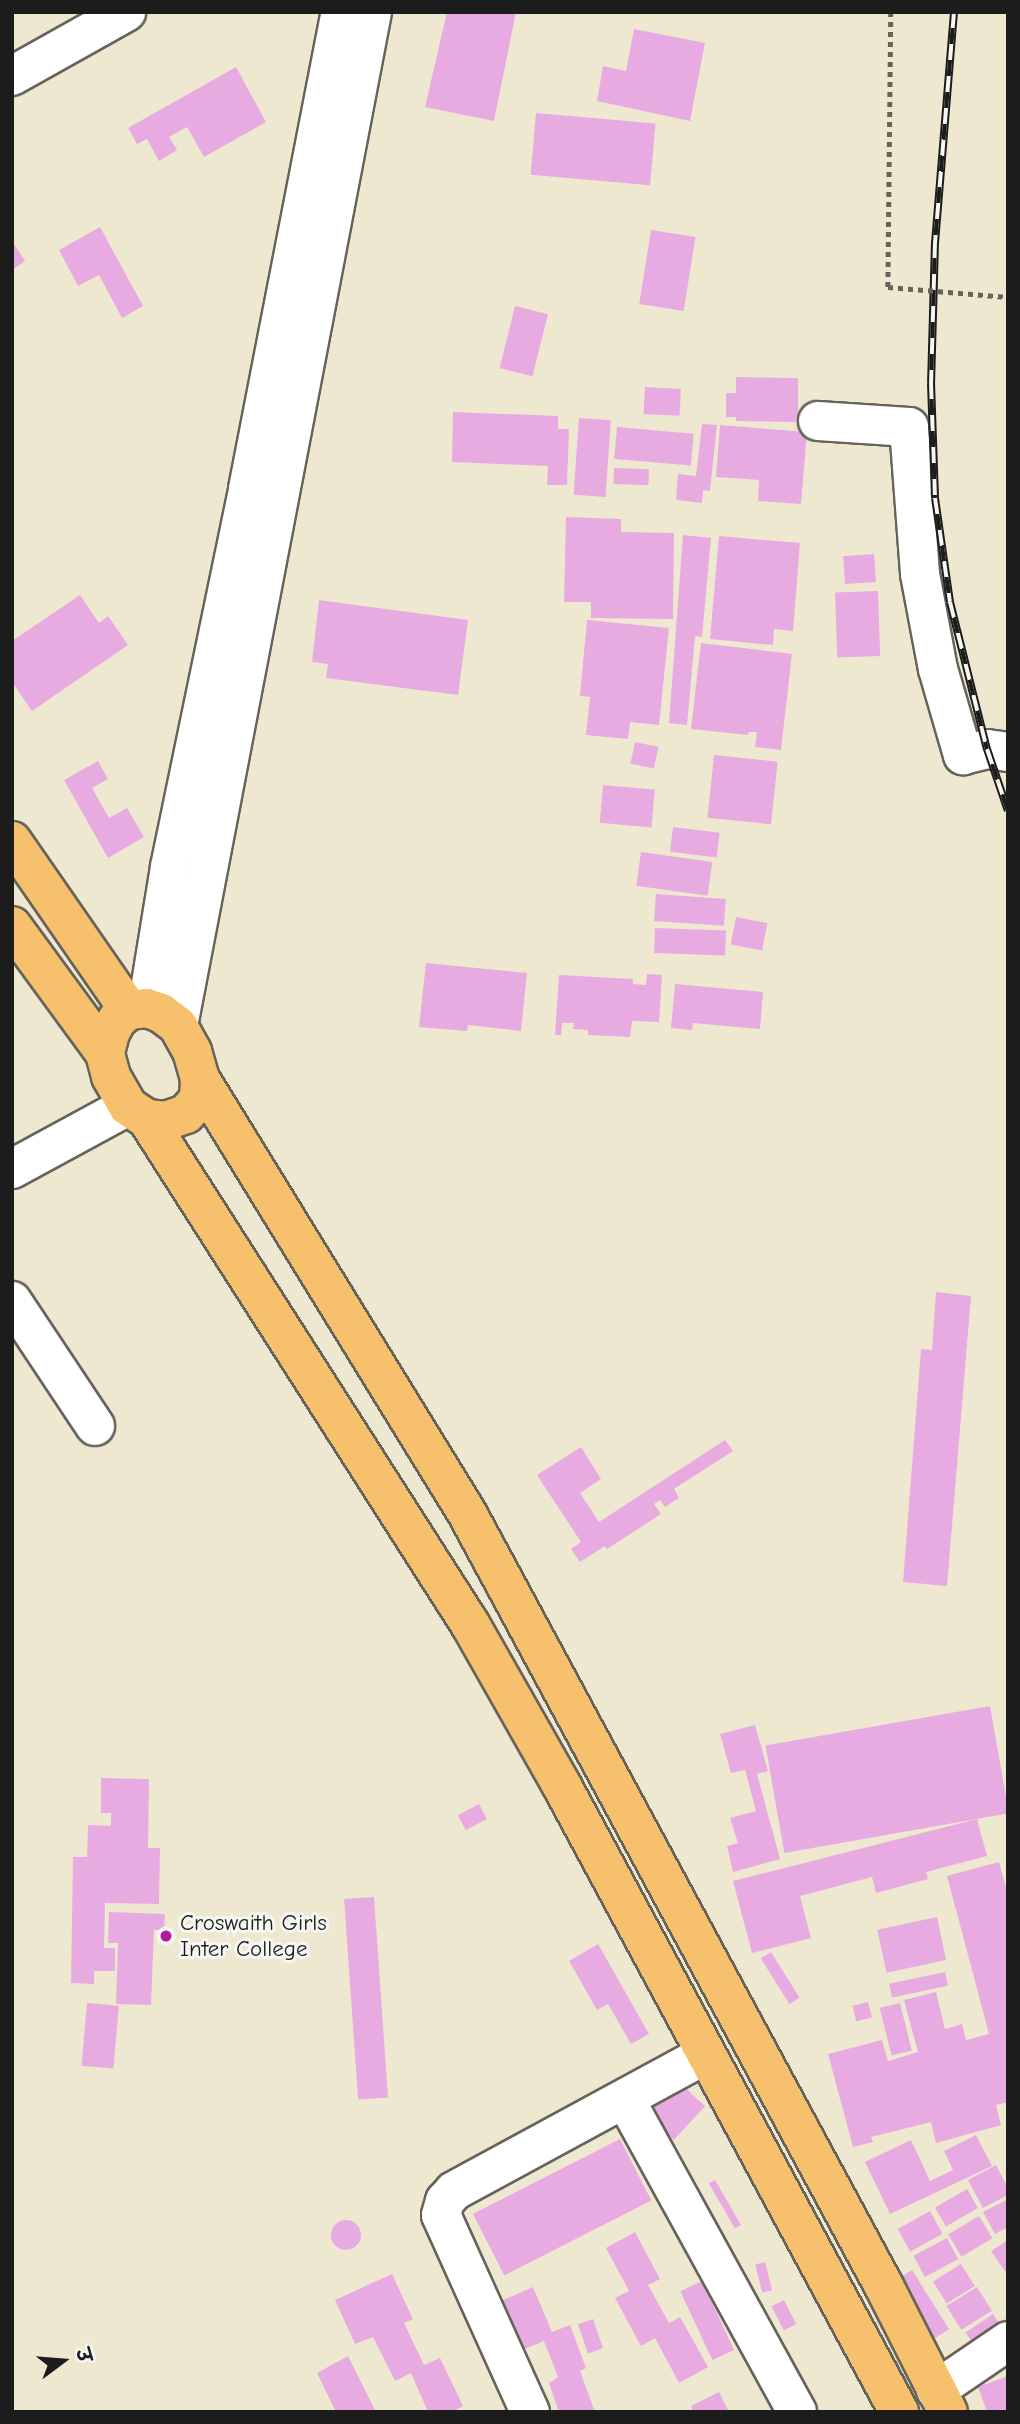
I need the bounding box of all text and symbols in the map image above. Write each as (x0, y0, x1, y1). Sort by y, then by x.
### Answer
place label: Croswaith Girls Inter College (180, 1909, 327, 1963)
marker: Croswaith Girls Inter College (158, 1928, 174, 1944)
north arrow (28, 2326, 98, 2396)
text: उ (71, 2346, 96, 2364)

